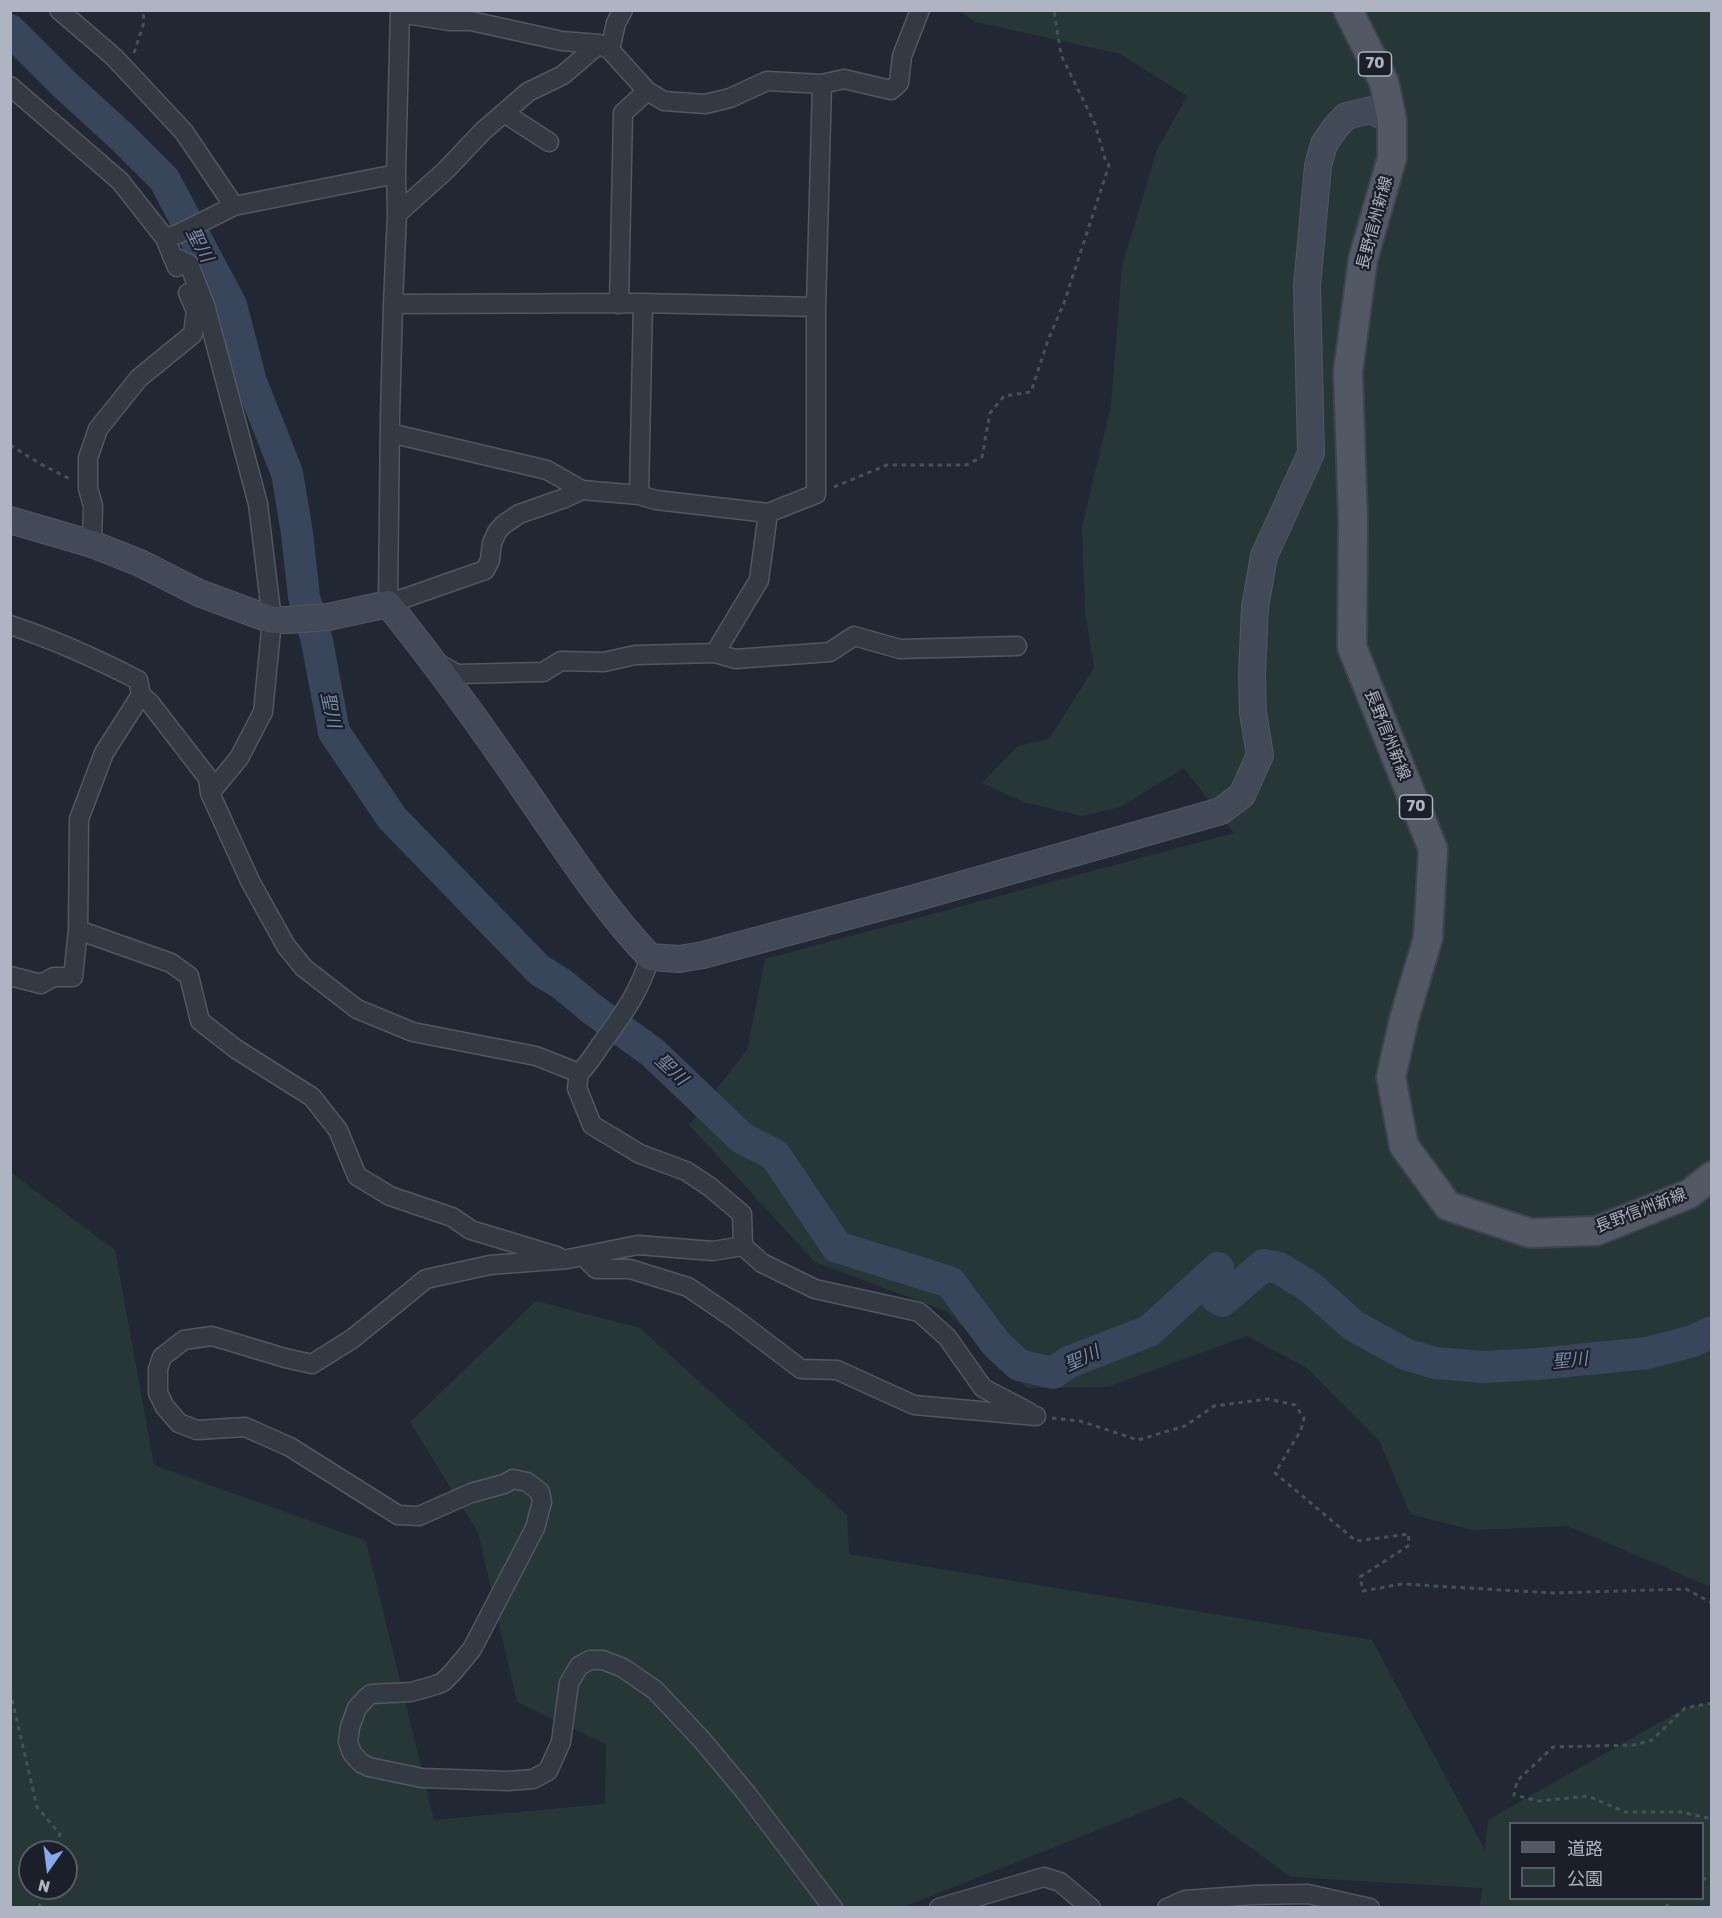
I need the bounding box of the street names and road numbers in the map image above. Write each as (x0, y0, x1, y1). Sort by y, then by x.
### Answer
road number: 70 (1358, 52, 1392, 76)
street label: 長野信州新線 (1353, 174, 1397, 272)
street label: 長野信州新線 (1360, 687, 1414, 783)
road number: 70 (1400, 795, 1432, 819)
street label: 長野信州新線 (1593, 1185, 1689, 1237)

